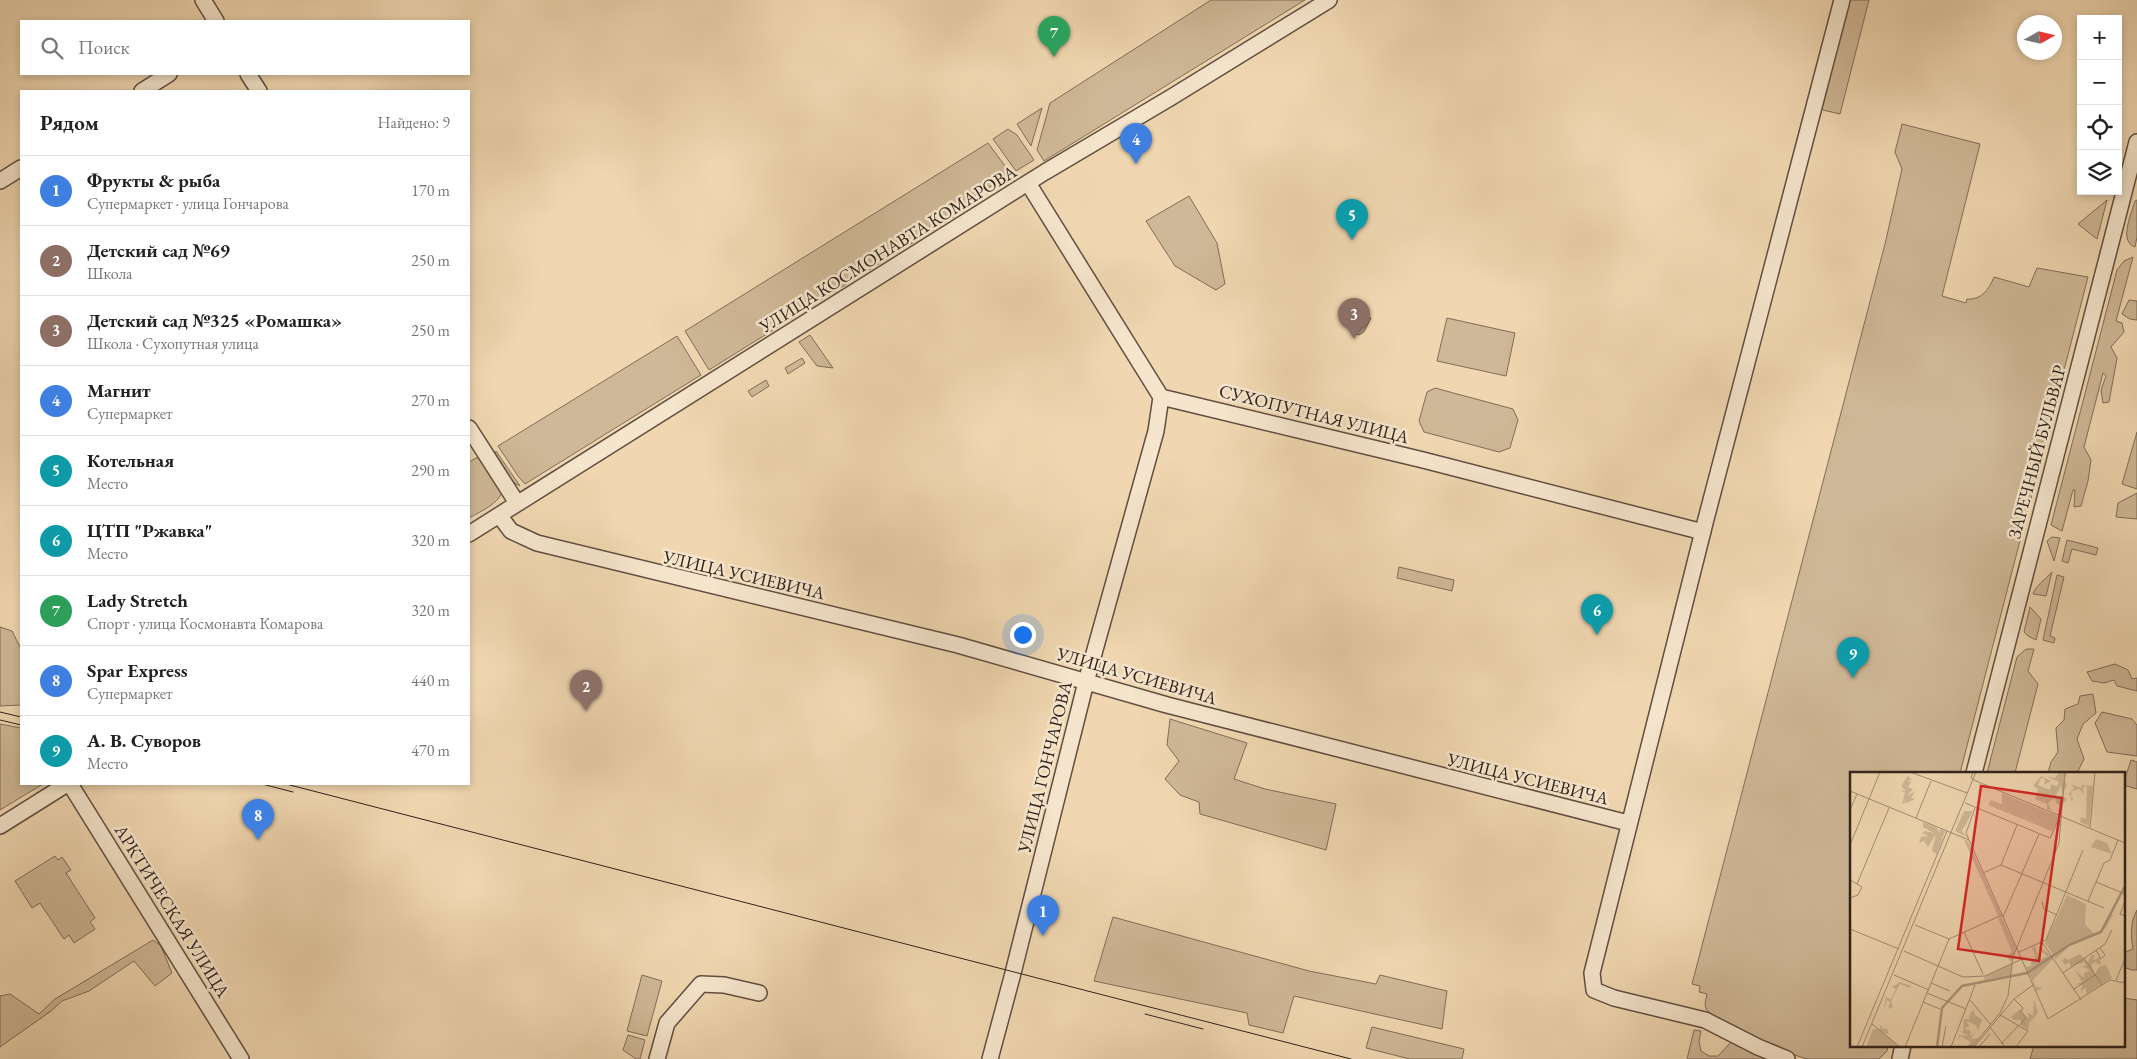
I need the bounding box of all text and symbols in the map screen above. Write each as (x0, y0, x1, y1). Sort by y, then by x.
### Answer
north arrow (2017, 15, 2062, 60)
map controls (2077, 15, 2122, 195)
button: + (2077, 15, 2122, 60)
pin: 7 (1038, 16, 1070, 57)
search box (20, 20, 470, 75)
icon: search (38, 34, 66, 62)
text: Поиск (78, 35, 130, 60)
button: − (2077, 60, 2122, 105)
button: locate (2077, 105, 2122, 150)
text: Рядом (40, 109, 99, 136)
text: Найдено: 9 (378, 112, 450, 133)
pin: 4 (1120, 123, 1152, 164)
button: layers (2077, 150, 2122, 195)
street label: УЛИЦА КОСМОНАВТА КОМАРОВА (754, 159, 1021, 338)
text: Фрукты & рыба (87, 168, 220, 193)
text: 1 (52, 180, 60, 201)
text: 170 m (411, 180, 450, 201)
text: Супермаркет · улица Гончарова (87, 193, 289, 214)
pin: 5 (1336, 199, 1368, 240)
text: Детский сад №69 (87, 238, 230, 263)
text: 2 (52, 250, 60, 271)
text: 250 m (411, 250, 450, 271)
text: Школа (87, 263, 132, 284)
pin: 3 (1338, 298, 1370, 339)
text: Детский сад №325 «Ромашка» (87, 308, 342, 333)
text: 3 (52, 320, 60, 341)
text: 250 m (411, 320, 450, 341)
text: Школа · Сухопутная улица (87, 333, 259, 354)
street label: ЗАРЕЧНЫЙ БУЛЬВАР (2002, 363, 2071, 541)
text: Магнит (87, 378, 151, 403)
street label: СУХОПУТНАЯ УЛИЦА (1217, 379, 1412, 448)
text: 4 (52, 390, 60, 411)
text: 270 m (411, 390, 450, 411)
text: Супермаркет (87, 403, 173, 424)
text: Котельная (87, 448, 174, 473)
text: 5 (52, 460, 60, 481)
text: 290 m (411, 460, 450, 481)
text: Место (87, 473, 128, 494)
text: ЦТП "Ржавка" (87, 518, 212, 543)
text: 6 (52, 530, 60, 551)
text: 320 m (411, 530, 450, 551)
text: Место (87, 543, 128, 564)
street label: УЛИЦА УСИЕВИЧА (660, 544, 828, 604)
text: Lady Stretch (87, 588, 188, 613)
pin: 6 (1581, 594, 1613, 635)
text: 7 (52, 600, 60, 621)
text: 320 m (411, 600, 450, 621)
text: Спорт · улица Космонавта Комарова (87, 613, 323, 634)
your location (1010, 622, 1036, 648)
pin: 9 (1837, 637, 1869, 678)
street label: УЛИЦА УСИЕВИЧА (1054, 641, 1220, 710)
text: Spar Express (87, 658, 188, 683)
text: 8 (52, 670, 60, 691)
text: 440 m (411, 670, 450, 691)
pin: 2 (570, 670, 602, 711)
street label: УЛИЦА ГОНЧАРОВА (1012, 678, 1077, 856)
text: Супермаркет (87, 683, 173, 704)
text: А. В. Суворов (87, 728, 201, 753)
text: 9 (52, 740, 60, 761)
text: 470 m (411, 740, 450, 761)
street label: УЛИЦА УСИЕВИЧА (1444, 747, 1612, 810)
text: Место (87, 753, 128, 774)
inset map (1850, 772, 2124, 1046)
pin: 8 (242, 799, 274, 840)
street label: АРКТИЧЕСКАЯ УЛИЦА (109, 819, 235, 1002)
pin: 1 (1027, 895, 1059, 936)

